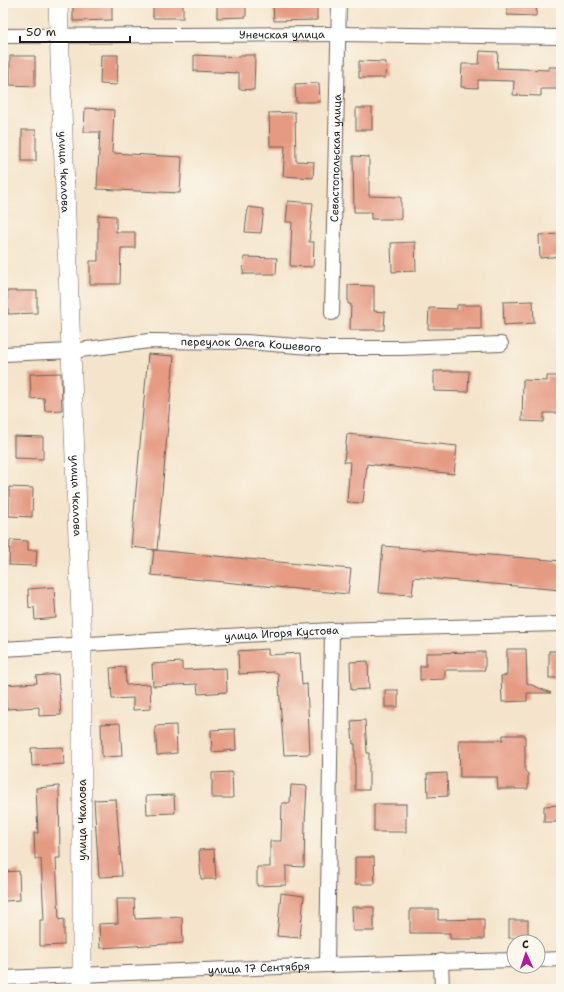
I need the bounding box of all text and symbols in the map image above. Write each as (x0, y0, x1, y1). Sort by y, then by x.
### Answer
scale bar (20, 18, 130, 44)
text: 50 m (26, 24, 56, 40)
street label: Унечская улица (239, 27, 325, 43)
street label: Севастопольская улица (327, 94, 345, 222)
street label: улица Чкалова (55, 131, 73, 213)
street label: переулок Олега Кошевого (181, 334, 322, 356)
street label: улица Чкалова (67, 455, 85, 537)
street label: улица Игоря Кустова (224, 623, 339, 644)
street label: улица Чкалова (75, 779, 90, 861)
north arrow (506, 934, 546, 974)
text: С (522, 937, 530, 952)
street label: улица 17 Сентября (207, 959, 310, 978)

